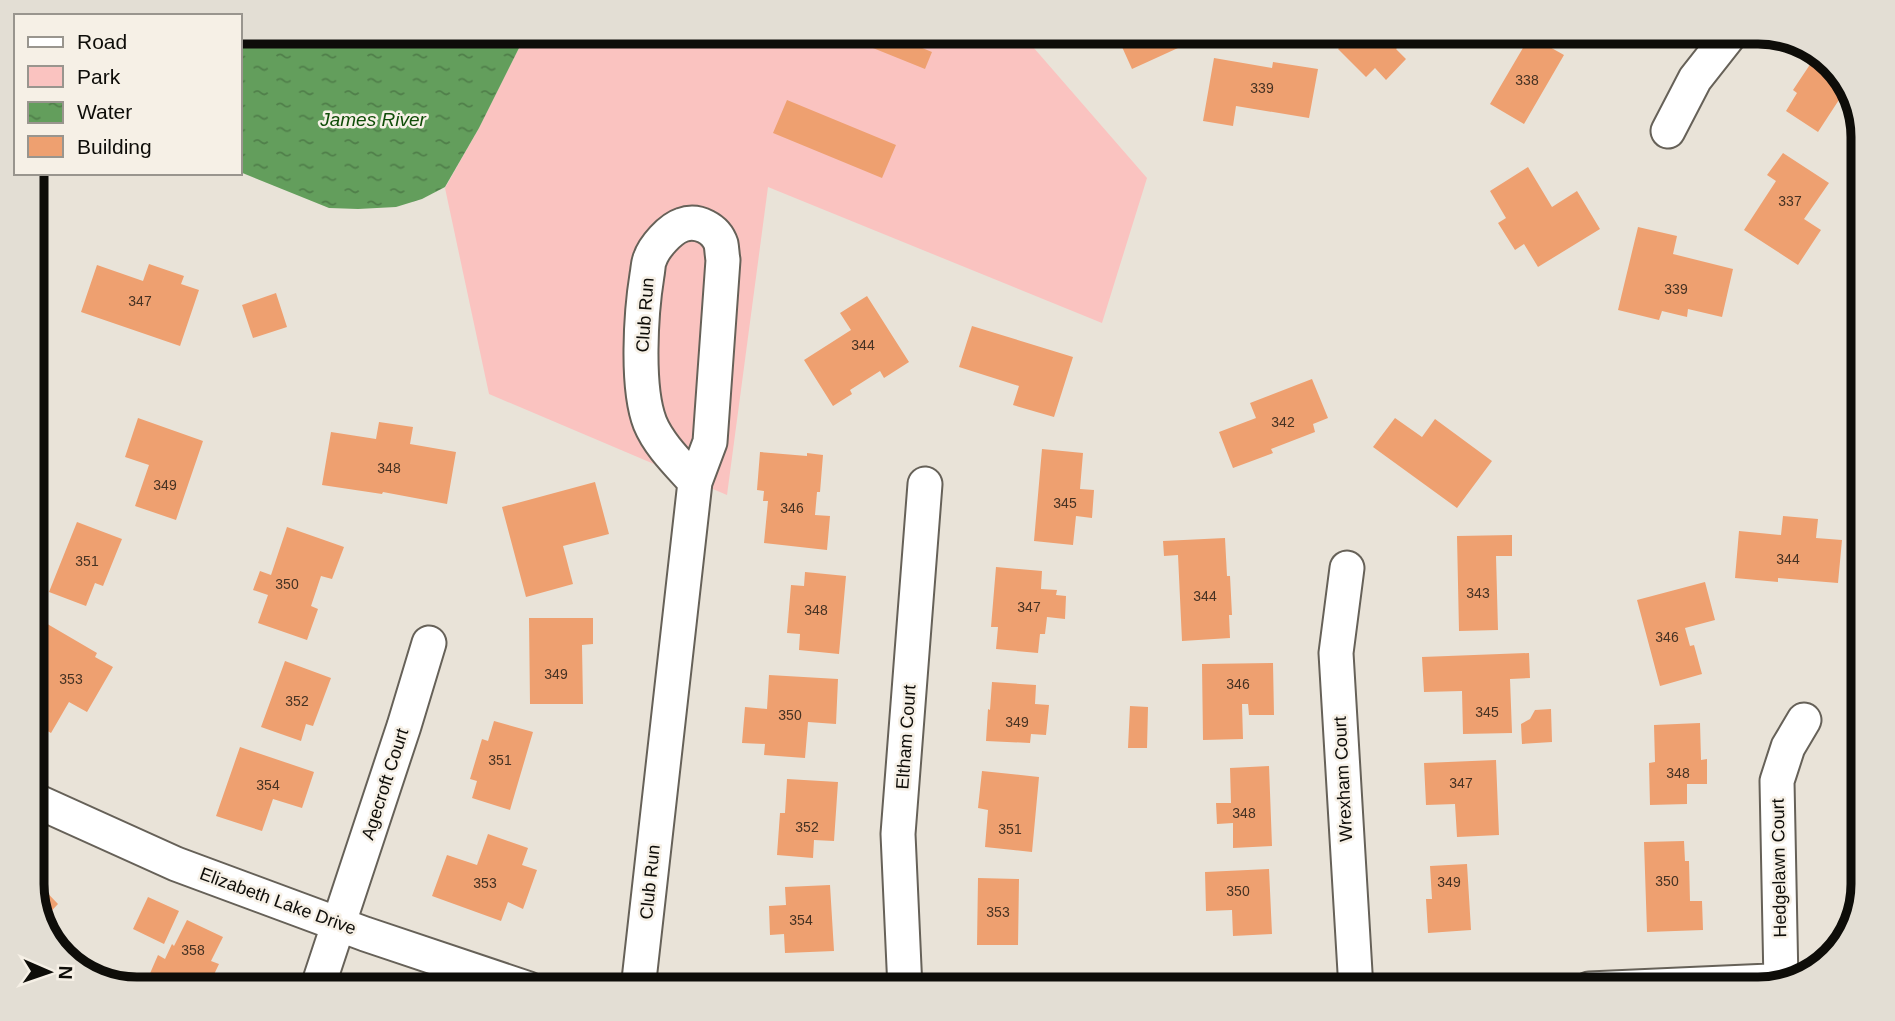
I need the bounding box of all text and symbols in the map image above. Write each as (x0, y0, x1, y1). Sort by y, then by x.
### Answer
legend (14, 14, 242, 175)
text: Road (77, 30, 127, 53)
text: Park (77, 65, 121, 88)
house number: 338 (1515, 72, 1539, 88)
house number: 339 (1250, 80, 1274, 96)
text: Water (77, 100, 132, 123)
water label: James River (319, 109, 426, 130)
text: Building (77, 135, 152, 158)
house number: 337 (1778, 193, 1802, 209)
street label: Club Run (632, 277, 658, 353)
house number: 339 (1664, 281, 1688, 297)
house number: 347 (128, 293, 152, 309)
house number: 344 (851, 337, 875, 353)
house number: 342 (1271, 414, 1295, 430)
house number: 348 (377, 460, 401, 476)
house number: 349 (153, 477, 177, 493)
house number: 345 (1053, 495, 1077, 511)
house number: 346 (780, 500, 804, 516)
house number: 344 (1776, 551, 1800, 567)
house number: 351 (75, 553, 99, 569)
house number: 350 (275, 576, 299, 592)
house number: 343 (1466, 585, 1490, 601)
house number: 344 (1193, 588, 1217, 604)
house number: 347 (1017, 599, 1041, 615)
house number: 348 (804, 602, 828, 618)
house number: 346 (1655, 629, 1679, 645)
house number: 349 (544, 666, 568, 682)
house number: 353 (59, 671, 83, 687)
house number: 346 (1226, 676, 1250, 692)
street label: Eltham Court (892, 684, 920, 790)
house number: 352 (285, 693, 309, 709)
house number: 345 (1475, 704, 1499, 720)
house number: 350 (778, 707, 802, 723)
house number: 349 (1005, 714, 1029, 730)
street label: Wrexham Court (1330, 716, 1356, 842)
street label: Agecroft Court (358, 726, 412, 842)
house number: 351 (488, 752, 512, 768)
house number: 348 (1666, 765, 1690, 781)
house number: 347 (1449, 775, 1473, 791)
house number: 354 (256, 777, 280, 793)
street label: Hedgelawn Court (1768, 798, 1790, 938)
house number: 348 (1232, 805, 1256, 821)
house number: 352 (795, 819, 819, 835)
house number: 351 (998, 821, 1022, 837)
street label: Club Run (636, 844, 664, 920)
street label: Elizabeth Lake Drive (197, 863, 359, 939)
house number: 350 (1655, 873, 1679, 889)
house number: 349 (1437, 874, 1461, 890)
house number: 353 (473, 875, 497, 891)
house number: 350 (1226, 883, 1250, 899)
house number: 353 (986, 904, 1010, 920)
house number: 354 (789, 912, 813, 928)
north arrow (14, 937, 84, 1007)
house number: 358 (181, 942, 205, 958)
text: N (55, 965, 76, 980)

